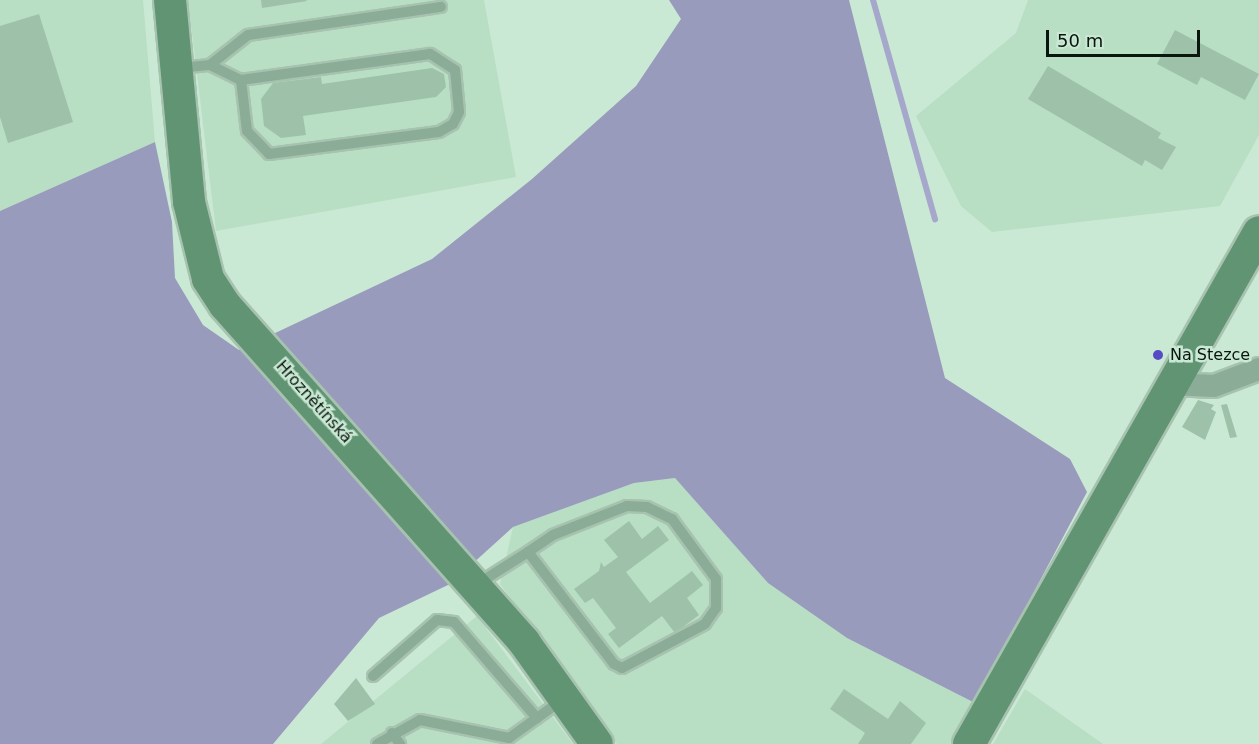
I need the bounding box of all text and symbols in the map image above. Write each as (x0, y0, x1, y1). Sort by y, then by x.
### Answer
scale bar (1049, 18, 1204, 56)
text: 50 m (1057, 30, 1103, 51)
place label: Na Stezce (1170, 345, 1250, 365)
marker: Na Stezce (1151, 348, 1165, 362)
street label: Hroznětínská (272, 357, 356, 447)

